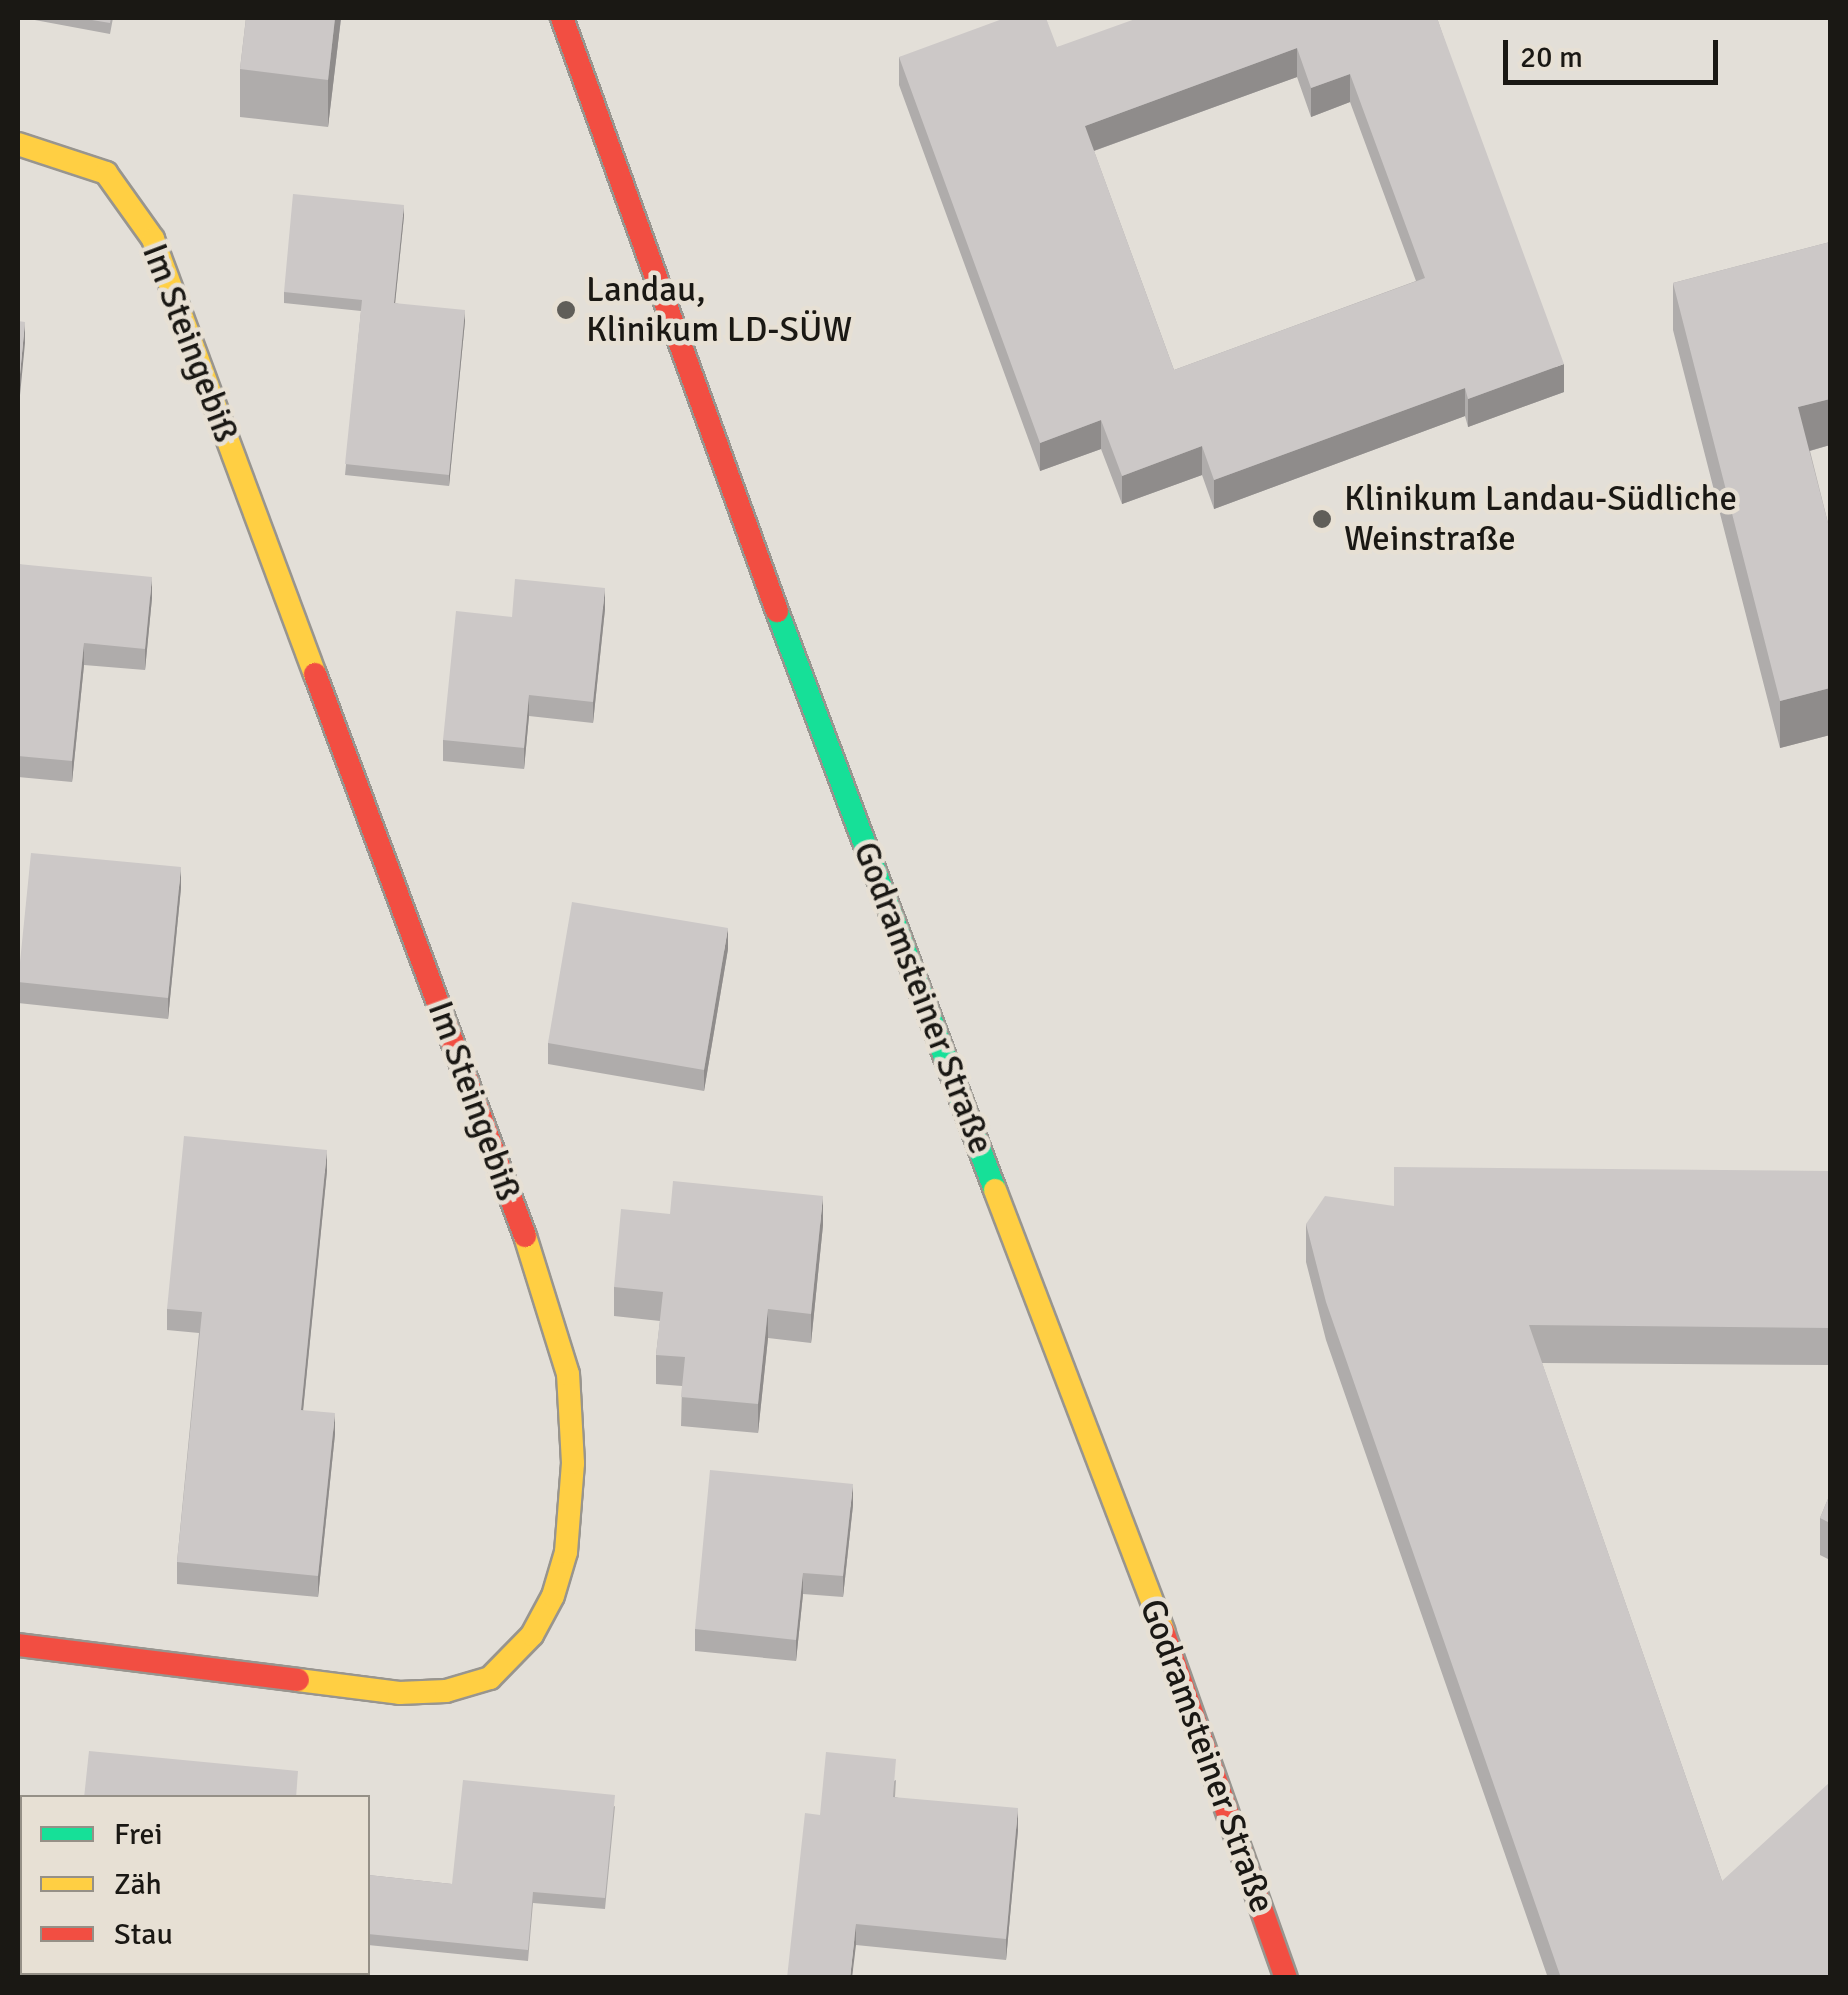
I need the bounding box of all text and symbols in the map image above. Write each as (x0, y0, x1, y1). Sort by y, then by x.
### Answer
scale bar (1508, 20, 1723, 82)
text: 20 m (1520, 39, 1583, 76)
street label: Im Steingebiß (133, 238, 247, 448)
place label: Landau, Klinikum LD-SÜW (586, 269, 852, 351)
marker: Landau, Klinikum LD-SÜW (555, 299, 577, 321)
place label: Klinikum Landau-Südliche Weinstraße (1344, 478, 1737, 560)
marker: Klinikum Landau-Südliche Weinstraße (1309, 506, 1335, 532)
street label: Godramsteiner Straße (844, 836, 1002, 1160)
street label: Im Steingebiß (419, 996, 529, 1206)
street label: Godramsteiner Straße (1131, 1594, 1283, 1918)
legend (20, 1795, 370, 1975)
text: Frei (114, 1816, 163, 1853)
text: Zäh (114, 1866, 162, 1903)
text: Stau (114, 1916, 173, 1953)

